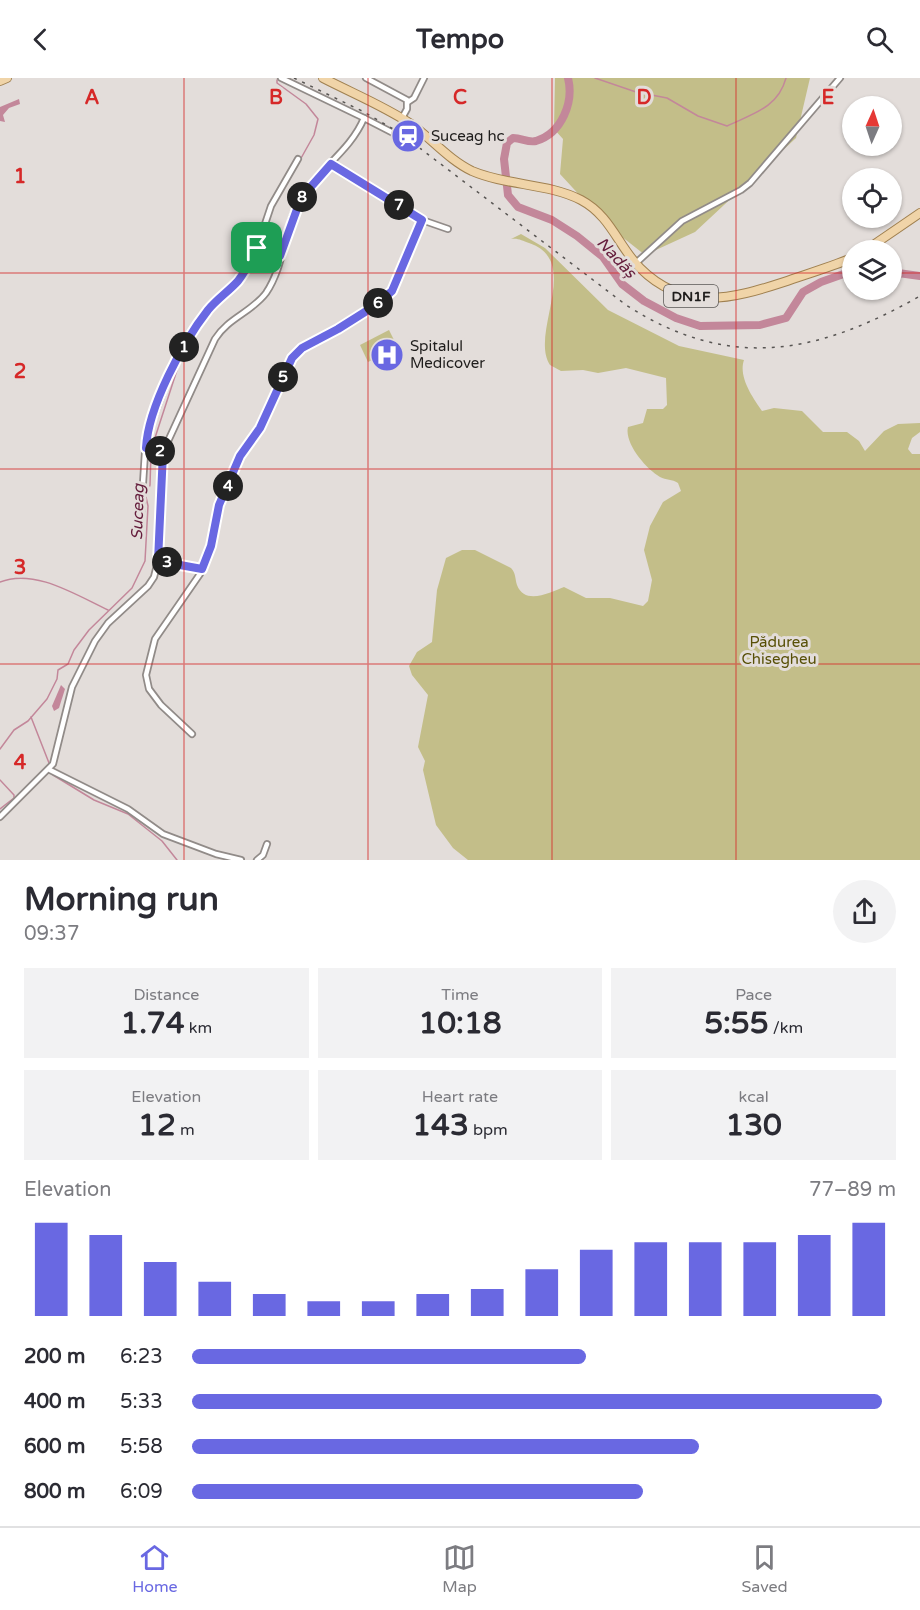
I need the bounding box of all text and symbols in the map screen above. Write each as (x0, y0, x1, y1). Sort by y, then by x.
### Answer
icon: back (24, 23, 57, 56)
text: Tempo (416, 23, 504, 56)
icon: search (863, 23, 896, 56)
text: A (85, 86, 100, 110)
text: B (269, 86, 283, 110)
text: C (453, 86, 467, 110)
text: D (636, 86, 652, 110)
text: E (822, 86, 835, 110)
north arrow (842, 96, 902, 156)
map controls (842, 96, 902, 300)
station icon: Suceag hc (390, 118, 426, 154)
place label: Suceag hc (431, 127, 505, 145)
text: 1 (14, 165, 26, 189)
button: locate (842, 168, 902, 228)
pin: 8 (287, 182, 317, 212)
text: 8 (297, 187, 307, 207)
pin: 7 (384, 190, 414, 220)
text: 7 (394, 195, 404, 215)
pin (231, 222, 282, 273)
icon: arrive (240, 231, 273, 264)
water label: Nadăș (592, 233, 641, 283)
button: layers (842, 240, 902, 300)
road number: DN1F (664, 285, 718, 307)
pin: 6 (363, 288, 393, 318)
text: 6 (373, 293, 383, 313)
pin: 1 (169, 332, 199, 362)
text: 1 (179, 337, 189, 357)
hospital icon: Spitalul Medicover (369, 337, 405, 373)
place label: Spitalul Medicover (410, 337, 485, 372)
text: 2 (14, 360, 26, 384)
pin: 5 (268, 362, 298, 392)
text: 5 (278, 367, 288, 387)
pin: 2 (145, 436, 175, 466)
text: 2 (155, 441, 165, 461)
pin: 4 (213, 471, 243, 501)
text: 4 (223, 476, 233, 496)
water label: Suceag (127, 483, 149, 540)
pin: 3 (152, 547, 182, 577)
text: 3 (162, 552, 172, 572)
text: 3 (14, 556, 26, 580)
park label: Pădurea Chisegheu (741, 633, 817, 668)
text: 4 (14, 751, 27, 775)
text: Morning run (24, 880, 219, 919)
button: share (833, 880, 896, 943)
text: 09:37 (24, 922, 79, 946)
text: Distance (133, 985, 199, 1005)
text: Time (441, 985, 479, 1005)
text: Pace (735, 985, 772, 1005)
text: 1.74 (121, 1005, 185, 1042)
text: 10:18 (418, 1005, 502, 1042)
text: 5:55 (704, 1005, 768, 1042)
text: km (185, 1018, 212, 1038)
text: /km (768, 1018, 803, 1038)
text: Elevation (131, 1087, 201, 1107)
text: Heart rate (422, 1087, 498, 1107)
text: kcal (739, 1087, 769, 1107)
text: 12 (138, 1107, 176, 1144)
text: 143 (412, 1107, 469, 1144)
text: 130 (725, 1107, 782, 1144)
text: m (176, 1120, 195, 1140)
text: bpm (469, 1120, 508, 1140)
text: Elevation (24, 1178, 111, 1202)
text: 77–89 m (809, 1178, 896, 1202)
text: 200 m (24, 1345, 85, 1369)
text: 6:23 (120, 1345, 163, 1369)
text: 400 m (24, 1390, 85, 1414)
text: 5:33 (120, 1390, 163, 1414)
text: 600 m (24, 1435, 85, 1459)
text: 5:58 (120, 1435, 163, 1459)
text: 800 m (24, 1480, 85, 1504)
text: 6:09 (120, 1480, 163, 1504)
tab: Home (132, 1541, 178, 1597)
tab: Map (442, 1541, 477, 1597)
tab: Saved (741, 1541, 788, 1597)

